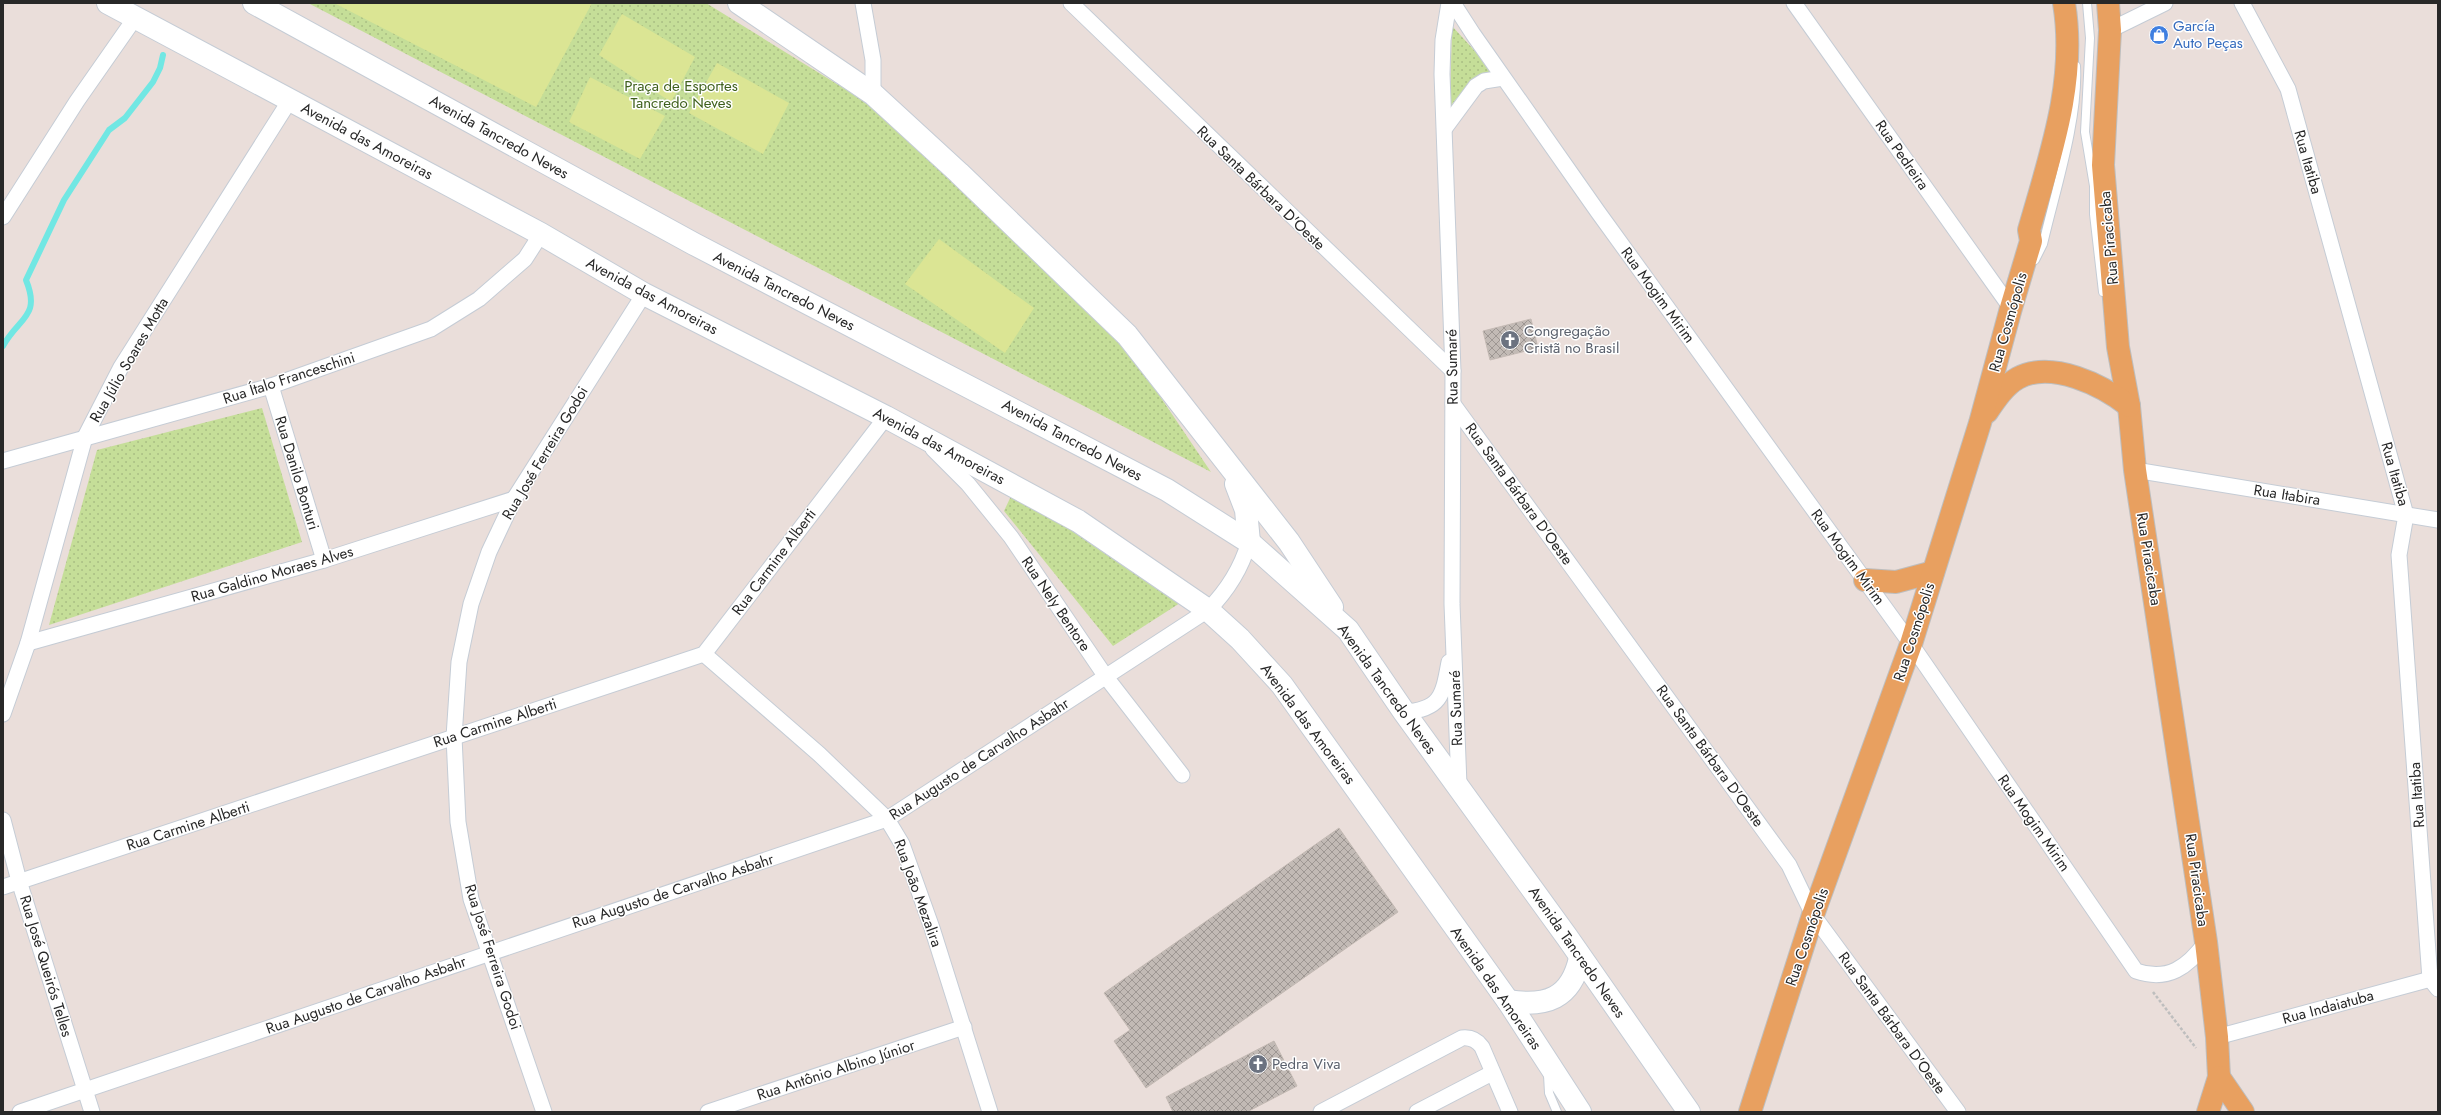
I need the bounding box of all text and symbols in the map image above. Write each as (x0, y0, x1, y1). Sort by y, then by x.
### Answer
place label: García Auto Peças (2173, 15, 2243, 54)
shop icon: García Auto Peças (2148, 24, 2170, 46)
park label: Praça de Esportes Tancredo Neves (624, 75, 738, 114)
street label: Avenida Tancredo Neves (425, 90, 573, 184)
street label: Avenida das Amoreiras (297, 97, 437, 185)
street label: Rua Pedreira (1870, 116, 1934, 194)
street label: Rua Santa Bárbara D'Oeste (1192, 121, 1330, 255)
street label: Rua Itatiba (2288, 127, 2328, 197)
street label: Rua Piracicaba (2094, 190, 2124, 286)
street label: Rua Mogim Mirim (1616, 243, 1700, 347)
street label: Avenida Tancredo Neves (709, 246, 859, 336)
street label: Avenida das Amoreiras (582, 252, 722, 340)
street label: Rua Cosmópolis (1983, 270, 2033, 374)
street label: Rua Júlio Soares Motta (84, 293, 174, 427)
place label: Congregação Cristã no Brasil (1524, 320, 1619, 359)
street label: Rua Sumaré (1440, 329, 1464, 405)
church icon: Congregação Cristã no Brasil (1499, 329, 1521, 351)
street label: Rua Ítalo Franceschini (220, 346, 358, 410)
street label: Rua José Ferreira Godoi (496, 382, 594, 524)
street label: Avenida Tancredo Neves (998, 394, 1146, 486)
street label: Avenida das Amoreiras (869, 402, 1009, 490)
street label: Rua Danilo Bonturi (269, 413, 325, 533)
street label: Rua Santa Bárbara D'Oeste (1460, 418, 1578, 570)
street label: Rua Itatiba (2375, 439, 2415, 509)
street label: Rua Itabira (2252, 479, 2322, 511)
street label: Rua Carmine Alberti (727, 504, 821, 620)
street label: Rua Mogim Mirim (1806, 505, 1890, 609)
street label: Rua Piracicaba (2131, 511, 2167, 607)
street label: Rua Galdino Moraes Alves (188, 540, 356, 608)
street label: Rua Nely Bentore (1016, 552, 1096, 656)
street label: Rua Cosmópolis (1888, 580, 1940, 684)
street label: Avenida Tancredo Neves (1332, 619, 1442, 759)
street label: Avenida das Amoreiras (1255, 659, 1361, 789)
street label: Rua Sumaré (1444, 670, 1468, 746)
street label: Rua Santa Bárbara D'Oeste (1651, 680, 1769, 832)
street label: Rua Augusto de Carvalho Asbahr (885, 692, 1074, 826)
street label: Rua Carmine Alberti (430, 693, 560, 753)
street label: Rua Itatiba (2404, 761, 2430, 829)
street label: Rua Mogim Mirim (1992, 770, 2076, 876)
street label: Rua Carmine Alberti (123, 796, 253, 856)
street label: Rua Piracicaba (2180, 832, 2214, 928)
street label: Rua João Mezalira (888, 836, 948, 950)
street label: Rua Augusto de Carvalho Asbahr (569, 848, 777, 934)
street label: Rua José Ferreira Godoi (459, 881, 527, 1033)
street label: Avenida Tancredo Neves (1523, 882, 1631, 1022)
street label: Rua Cosmópolis (1780, 885, 1834, 989)
street label: Rua José Queirós Telles (14, 893, 78, 1039)
street label: Avenida das Amoreiras (1445, 922, 1547, 1054)
street label: Rua Santa Bárbara D'Oeste (1833, 947, 1951, 1099)
street label: Rua Augusto de Carvalho Asbahr (263, 950, 470, 1040)
street label: Rua Indaiatuba (2280, 984, 2376, 1030)
street label: Rua Antônio Albino Júnior (754, 1034, 919, 1106)
church icon: Pedra Viva (1247, 1053, 1269, 1075)
place label: Pedra Viva (1272, 1053, 1341, 1075)

